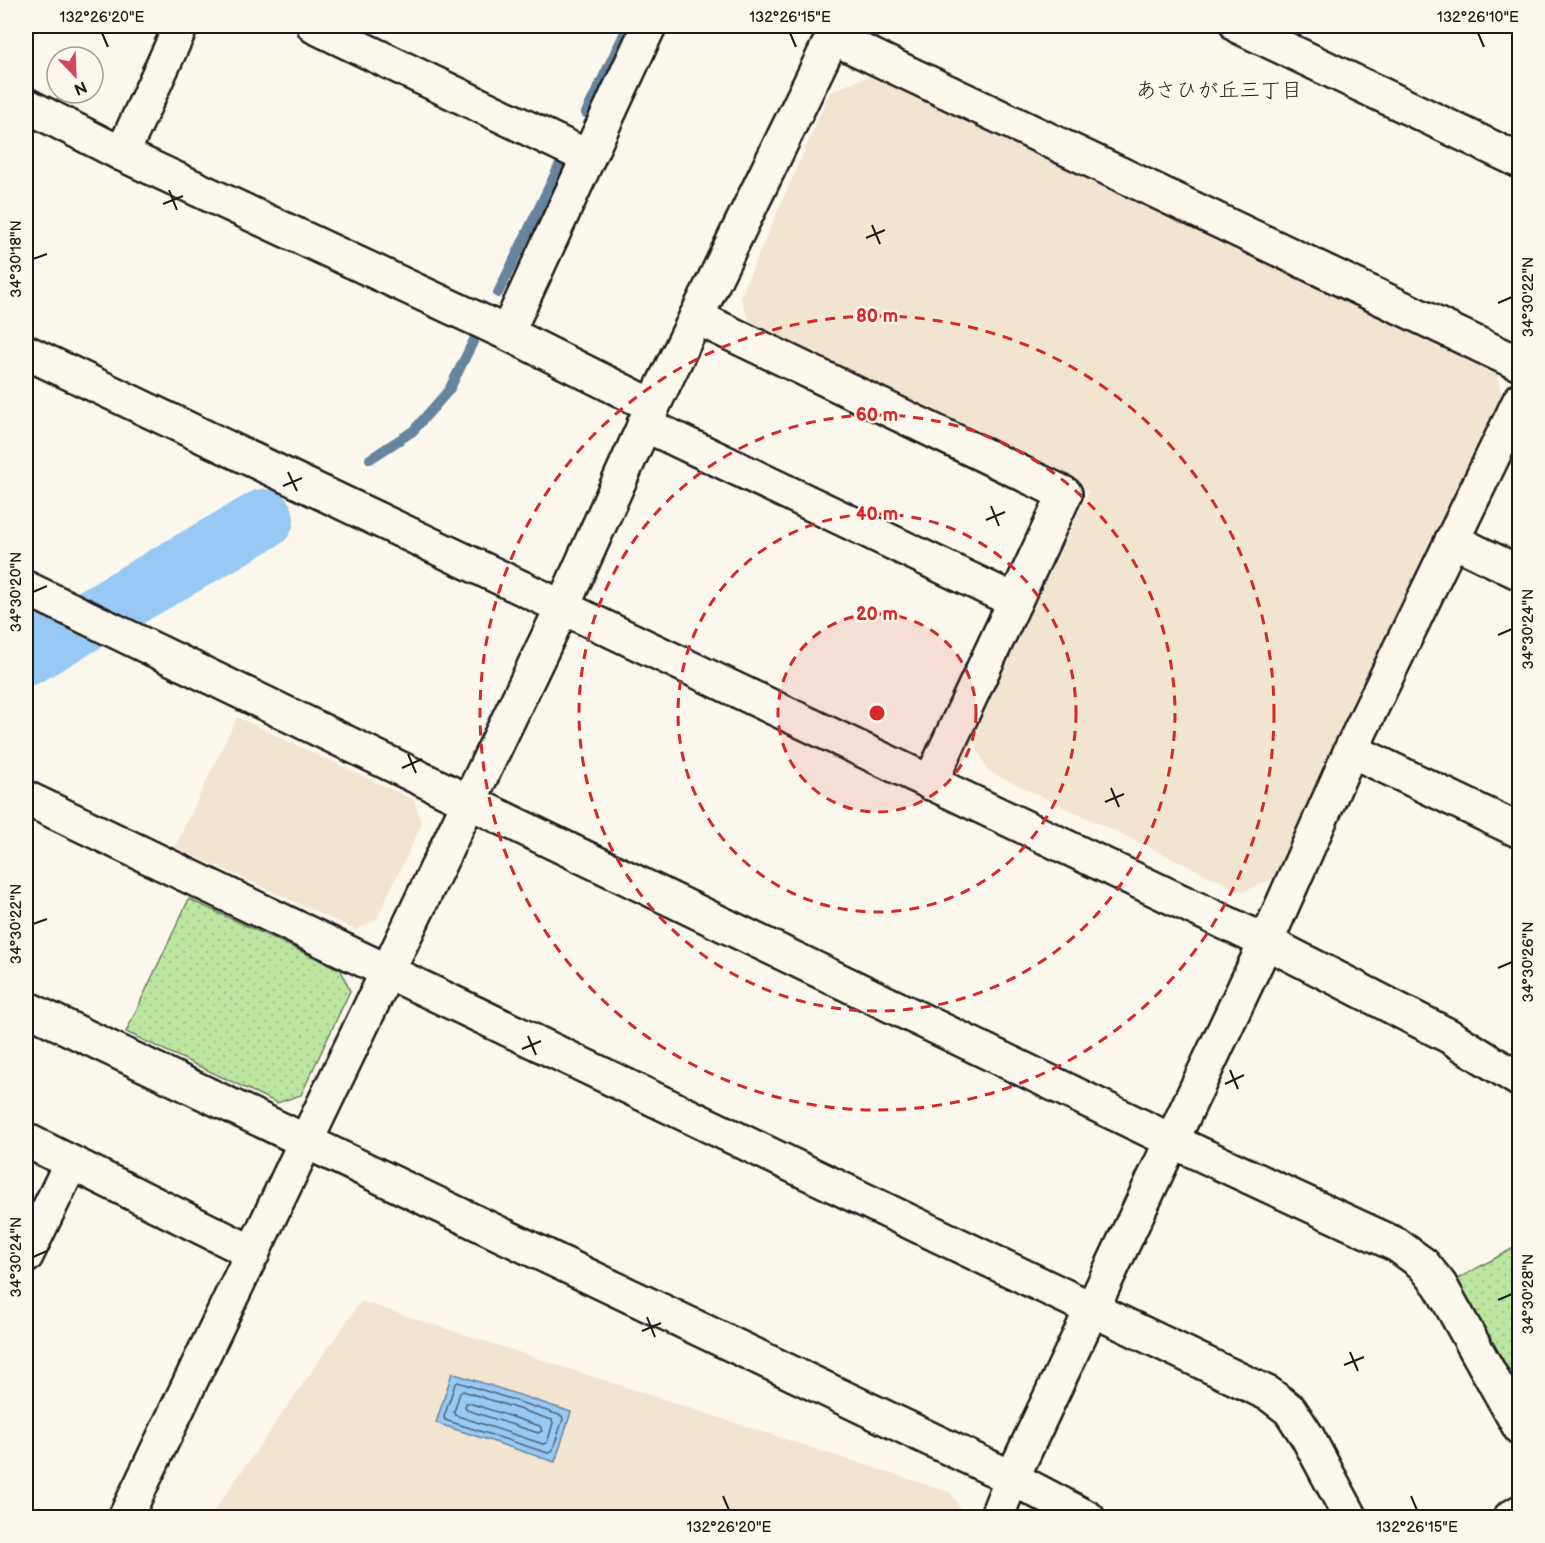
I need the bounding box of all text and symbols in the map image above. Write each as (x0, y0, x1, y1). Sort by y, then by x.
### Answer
text: 132°26'20"E (60, 8, 145, 27)
text: 132°26'15"E (749, 8, 831, 27)
text: 132°26'10"E (1437, 8, 1519, 27)
north arrow (45, 45, 105, 105)
text: N (71, 76, 90, 99)
district label: あさひが丘三丁目 (1136, 78, 1302, 103)
text: 34°30'18"N (7, 220, 26, 298)
text: 34°30'22"N (1519, 257, 1538, 337)
text: 80 m (856, 306, 898, 327)
text: 60 m (856, 405, 898, 426)
text: 40 m (856, 504, 898, 525)
text: 34°30'20"N (7, 552, 26, 632)
text: 34°30'24"N (1519, 589, 1538, 669)
text: 20 m (856, 604, 898, 625)
centre of rings (867, 703, 887, 723)
text: 34°30'22"N (7, 884, 26, 964)
text: 34°30'26"N (1519, 922, 1538, 1003)
text: 34°30'24"N (7, 1217, 26, 1297)
text: 34°30'28"N (1519, 1254, 1538, 1334)
text: 132°26'20"E (687, 1518, 772, 1537)
text: 132°26'15"E (1376, 1518, 1458, 1537)

